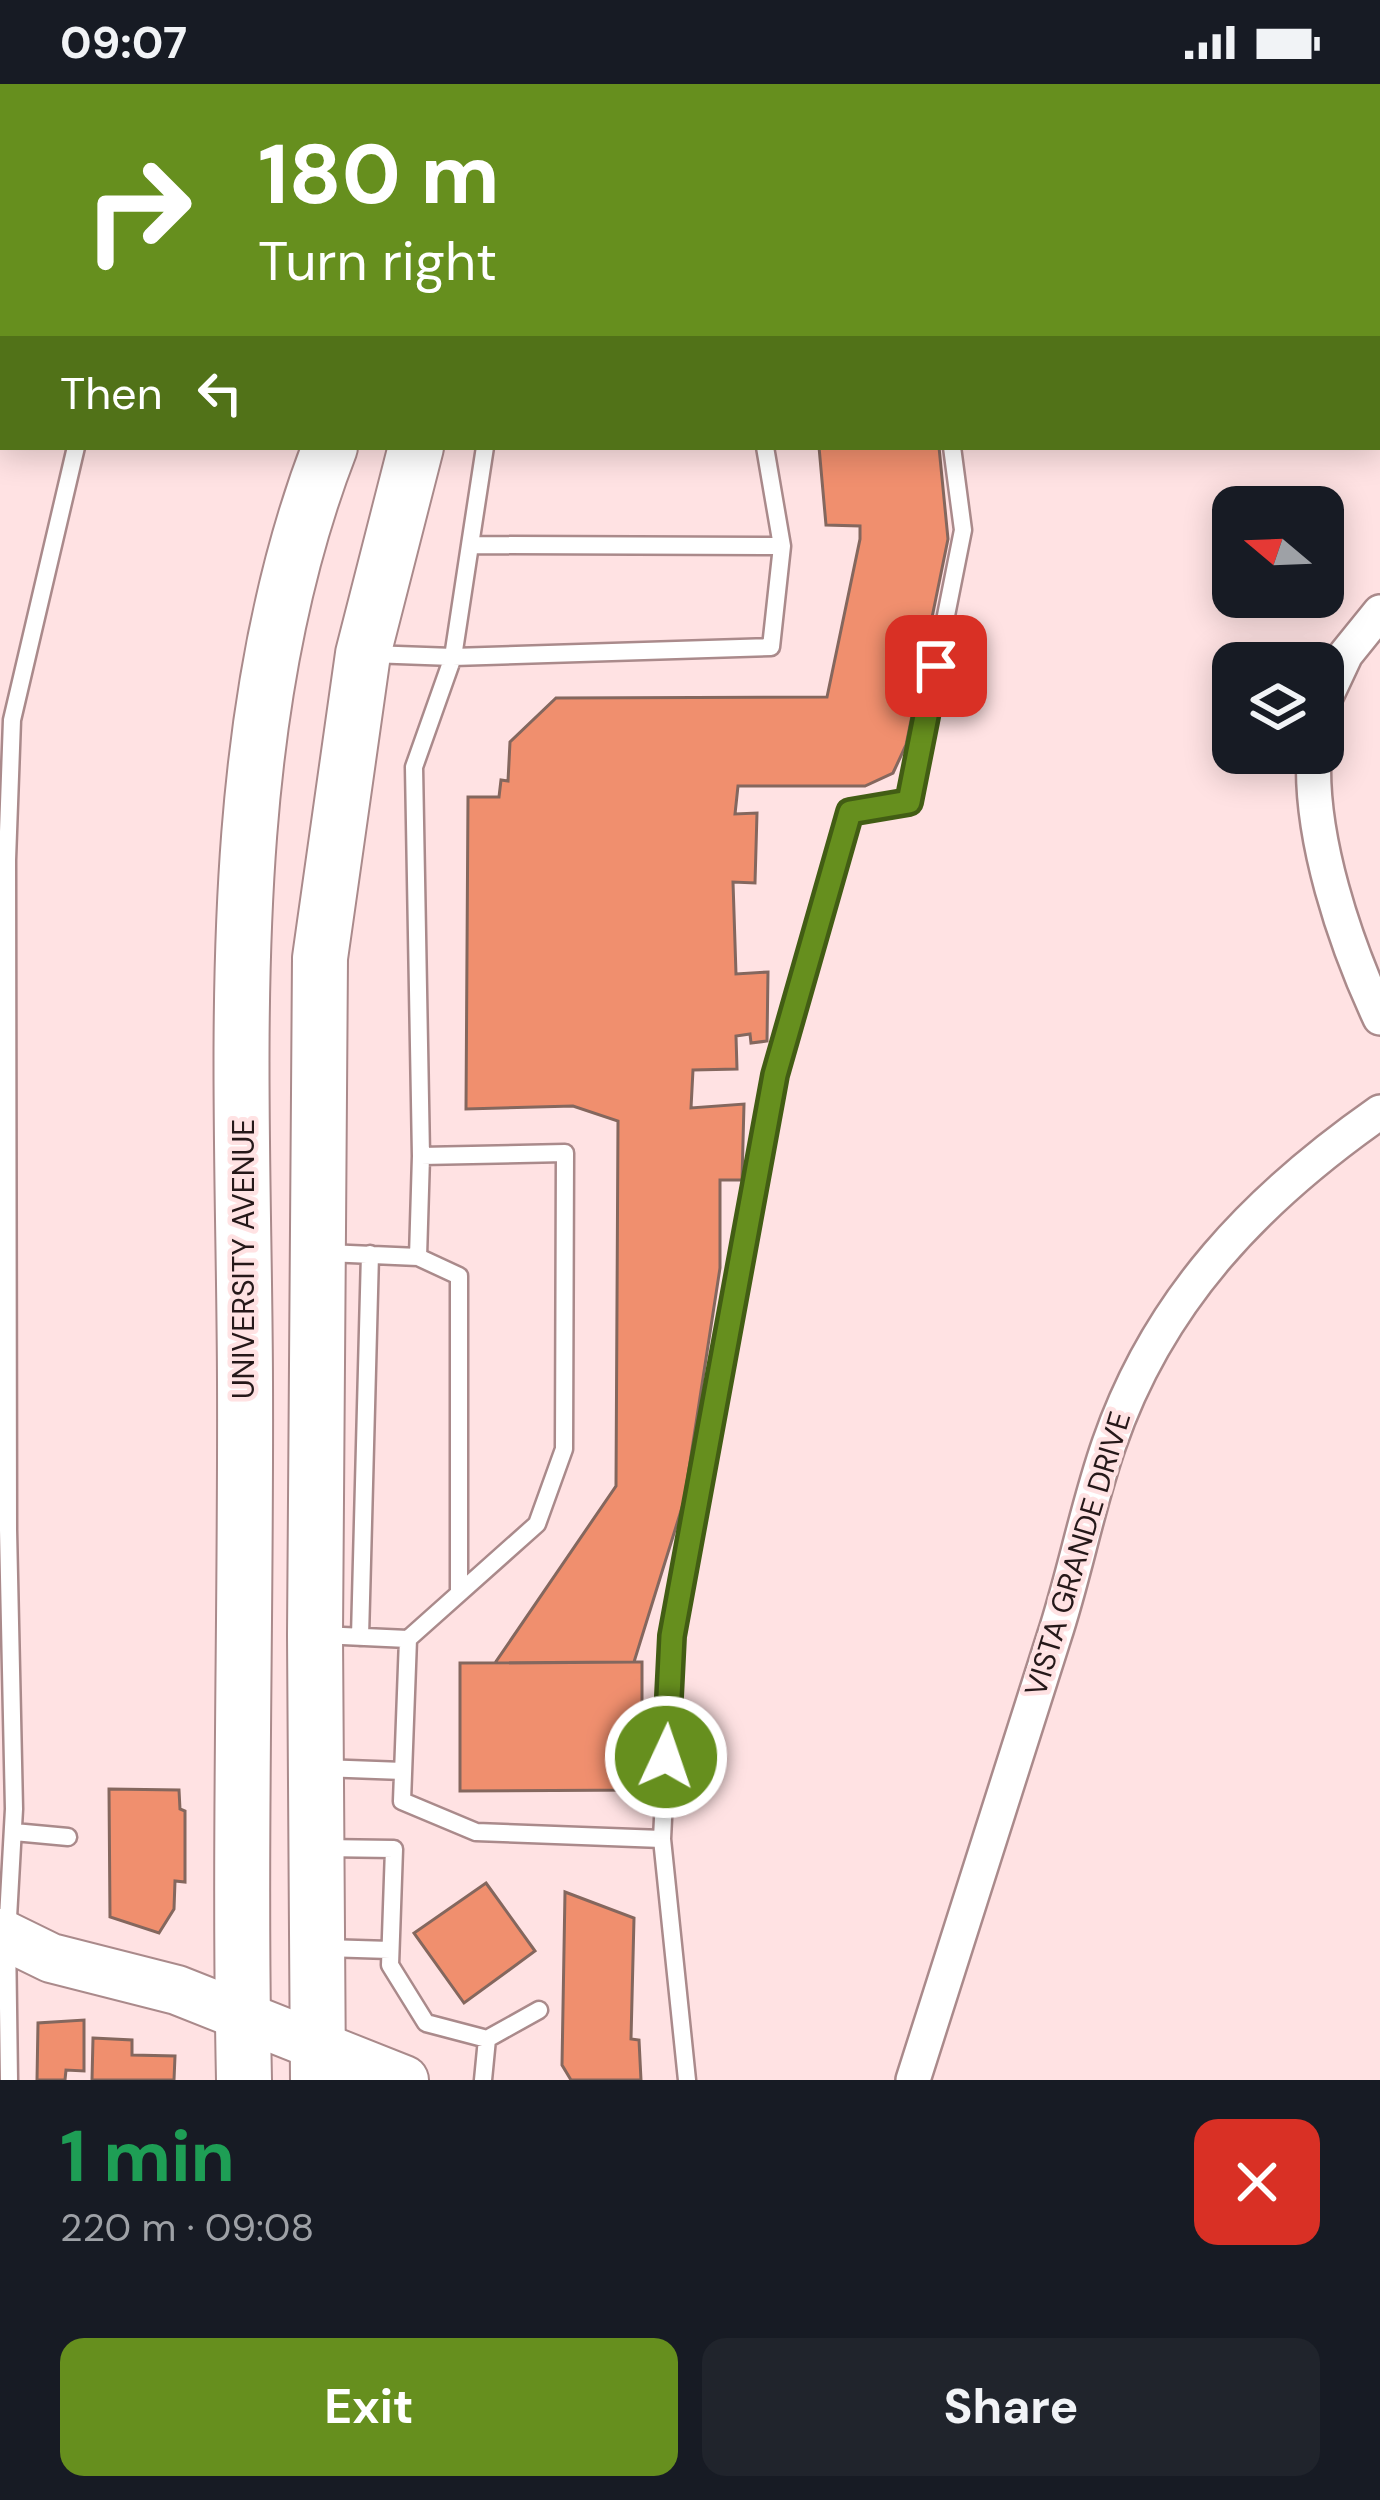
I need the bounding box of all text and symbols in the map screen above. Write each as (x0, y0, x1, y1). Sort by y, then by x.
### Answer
text: 09:07 (60, 13, 187, 72)
text: 180 m (258, 120, 500, 229)
icon: right (60, 132, 216, 288)
text: Turn right (258, 226, 497, 297)
icon: left (187, 360, 253, 426)
text: Then (60, 364, 163, 423)
north arrow (1212, 486, 1344, 618)
map controls (1212, 486, 1344, 774)
pin (885, 615, 987, 717)
icon: arrive (903, 633, 969, 699)
button: layers (1212, 642, 1344, 774)
street label: UNIVERSITY AVENUE (224, 1119, 263, 1399)
street label: VISTA GRANDE DRIVE (1016, 1407, 1139, 1701)
position arrow (603, 1694, 729, 1820)
text: 1 min (60, 2110, 235, 2203)
button: close (1194, 2119, 1320, 2245)
text: 220 m · 09:08 (60, 2202, 314, 2253)
button: Exit (60, 2338, 678, 2476)
button: Share (702, 2338, 1320, 2476)

